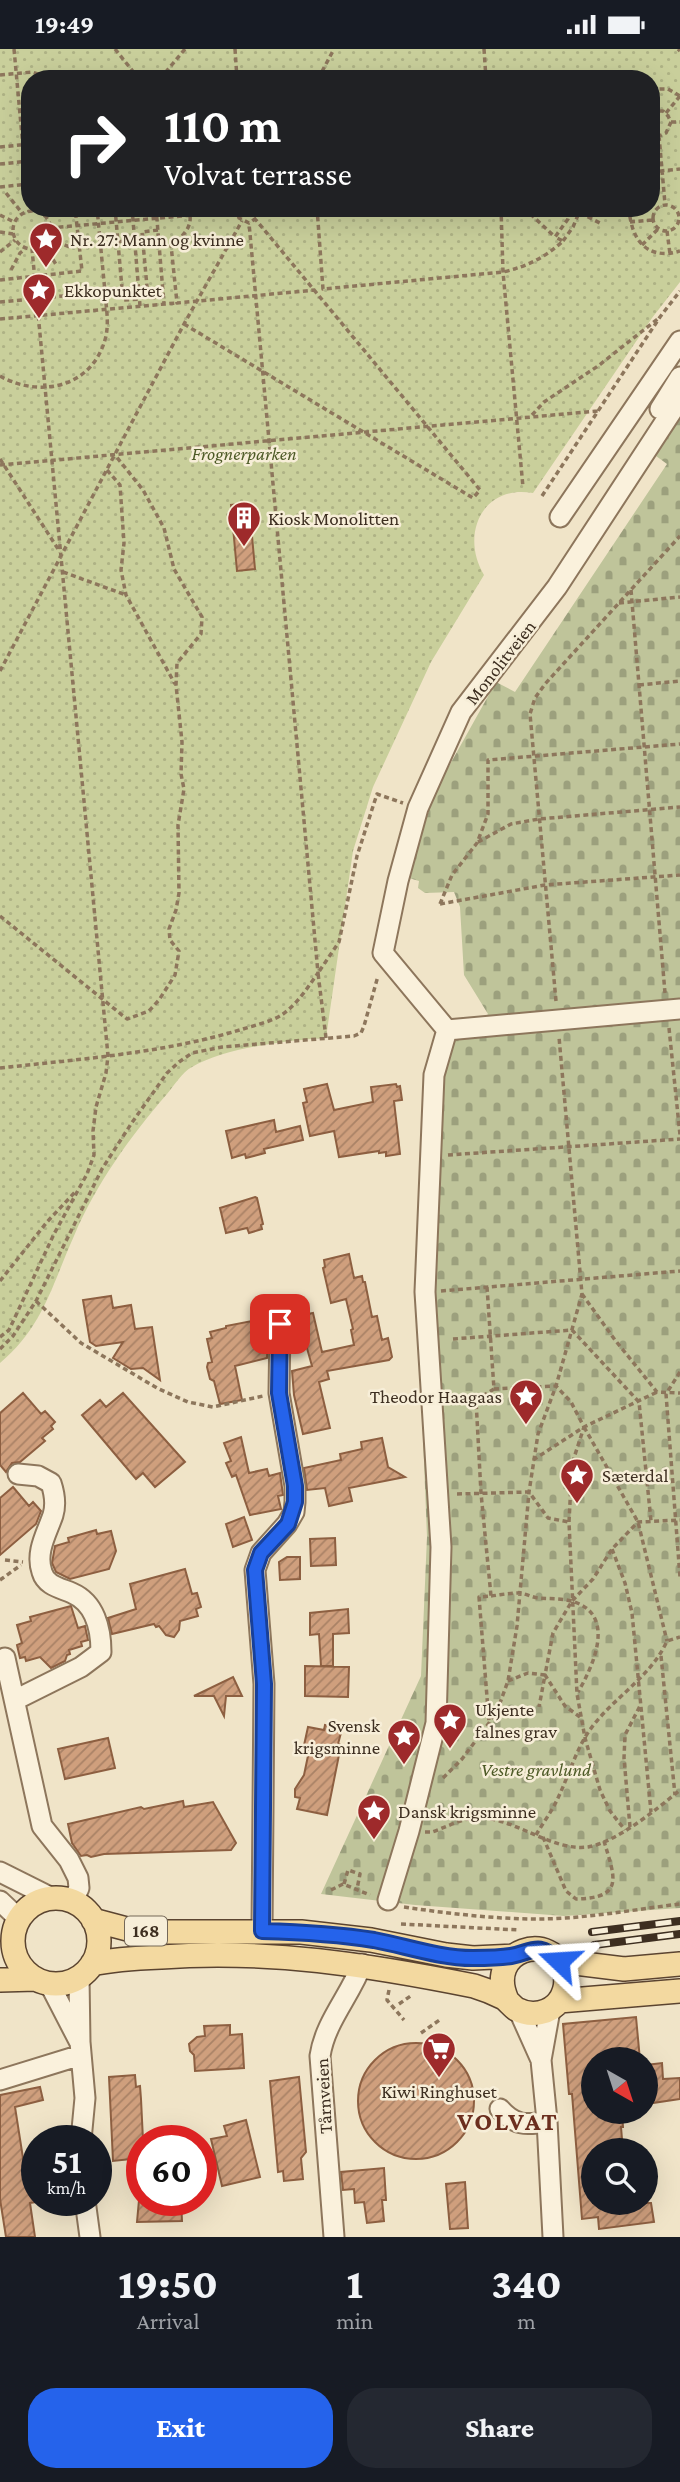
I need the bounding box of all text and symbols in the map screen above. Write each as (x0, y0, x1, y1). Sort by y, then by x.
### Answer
text: 19:49 (35, 10, 94, 39)
icon: right (49, 98, 140, 189)
text: 110 m (164, 98, 281, 153)
text: Volvat terrasse (164, 156, 352, 192)
place icon: Nr. 27: Mann og kvinne (27, 220, 65, 269)
place label: Nr. 27: Mann og kvinne (70, 229, 244, 250)
place icon: Ekkopunktet (20, 271, 58, 320)
place label: Ekkopunktet (64, 280, 163, 301)
park label: Frognerparken (191, 443, 297, 464)
building icon: Kiosk Monolitten (225, 499, 263, 548)
place label: Kiosk Monolitten (268, 508, 399, 529)
street label: Monolitveien (461, 616, 540, 709)
pin (250, 1294, 310, 1354)
icon: arrive (261, 1305, 299, 1343)
place icon: Theodor Haagaas (507, 1377, 545, 1426)
place label: Theodor Haagaas (370, 1386, 502, 1407)
place icon: Sæterdal (558, 1456, 596, 1505)
place label: Sæterdal (602, 1465, 668, 1486)
place label: Ukjente falnes grav (475, 1699, 557, 1742)
place icon: Ukjente falnes grav (431, 1701, 469, 1750)
place label: Svensk krigsminne (294, 1715, 381, 1758)
place icon: Svensk krigsminne (385, 1717, 423, 1766)
park label: Vestre gravlund (481, 1759, 592, 1780)
place icon: Dansk krigsminne (355, 1792, 393, 1841)
place label: Dansk krigsminne (398, 1801, 536, 1822)
road number: 168 (125, 1917, 167, 1945)
position arrow (522, 1924, 596, 1998)
supermarket icon: Kiwi Ringhuset (420, 2030, 458, 2079)
north arrow (581, 2047, 658, 2125)
map controls (581, 2047, 658, 2215)
street label: Tårnveien (311, 2058, 336, 2134)
place label: Kiwi Ringhuset (381, 2081, 498, 2102)
district label: VOLVAT (456, 2107, 559, 2136)
speed limit sign: 60 (126, 2125, 217, 2216)
button: search (581, 2138, 658, 2215)
text: 51 (51, 2142, 82, 2181)
text: km/h (47, 2178, 86, 2198)
text: 19:50 (118, 2260, 218, 2307)
text: 1 (346, 2260, 363, 2307)
text: 340 (491, 2260, 562, 2307)
text: Arrival (137, 2308, 199, 2334)
text: min (336, 2308, 373, 2334)
text: m (517, 2308, 536, 2334)
button: Exit (28, 2388, 333, 2468)
button: Share (347, 2388, 652, 2468)

